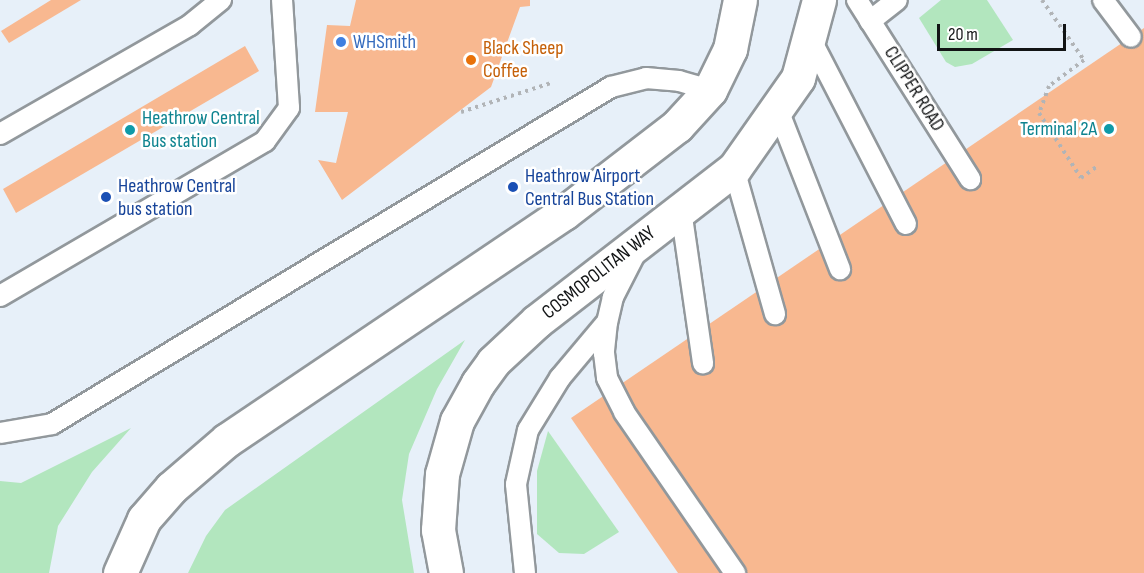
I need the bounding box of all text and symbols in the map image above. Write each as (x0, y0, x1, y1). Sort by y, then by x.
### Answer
scale bar (940, 12, 1069, 50)
text: 20 m (948, 24, 978, 45)
place label: WHSmith (353, 30, 416, 54)
marker: WHSmith (334, 35, 348, 49)
place label: Black Sheep Coffee (483, 36, 564, 83)
street label: CLIPPER ROAD (878, 42, 950, 136)
marker: Black Sheep Coffee (464, 53, 478, 67)
place label: Heathrow Central Bus station (142, 106, 260, 153)
place label: Terminal 2A (1020, 117, 1097, 141)
marker: Terminal 2A (1102, 122, 1116, 136)
marker: Heathrow Central Bus station (123, 123, 137, 137)
place label: Heathrow Airport Central Bus Station (525, 164, 654, 211)
place label: Heathrow Central bus station (118, 174, 236, 221)
marker: Heathrow Airport Central Bus Station (506, 180, 520, 194)
marker: Heathrow Central bus station (99, 190, 113, 204)
street label: COSMOPOLITAN WAY (538, 221, 660, 325)

